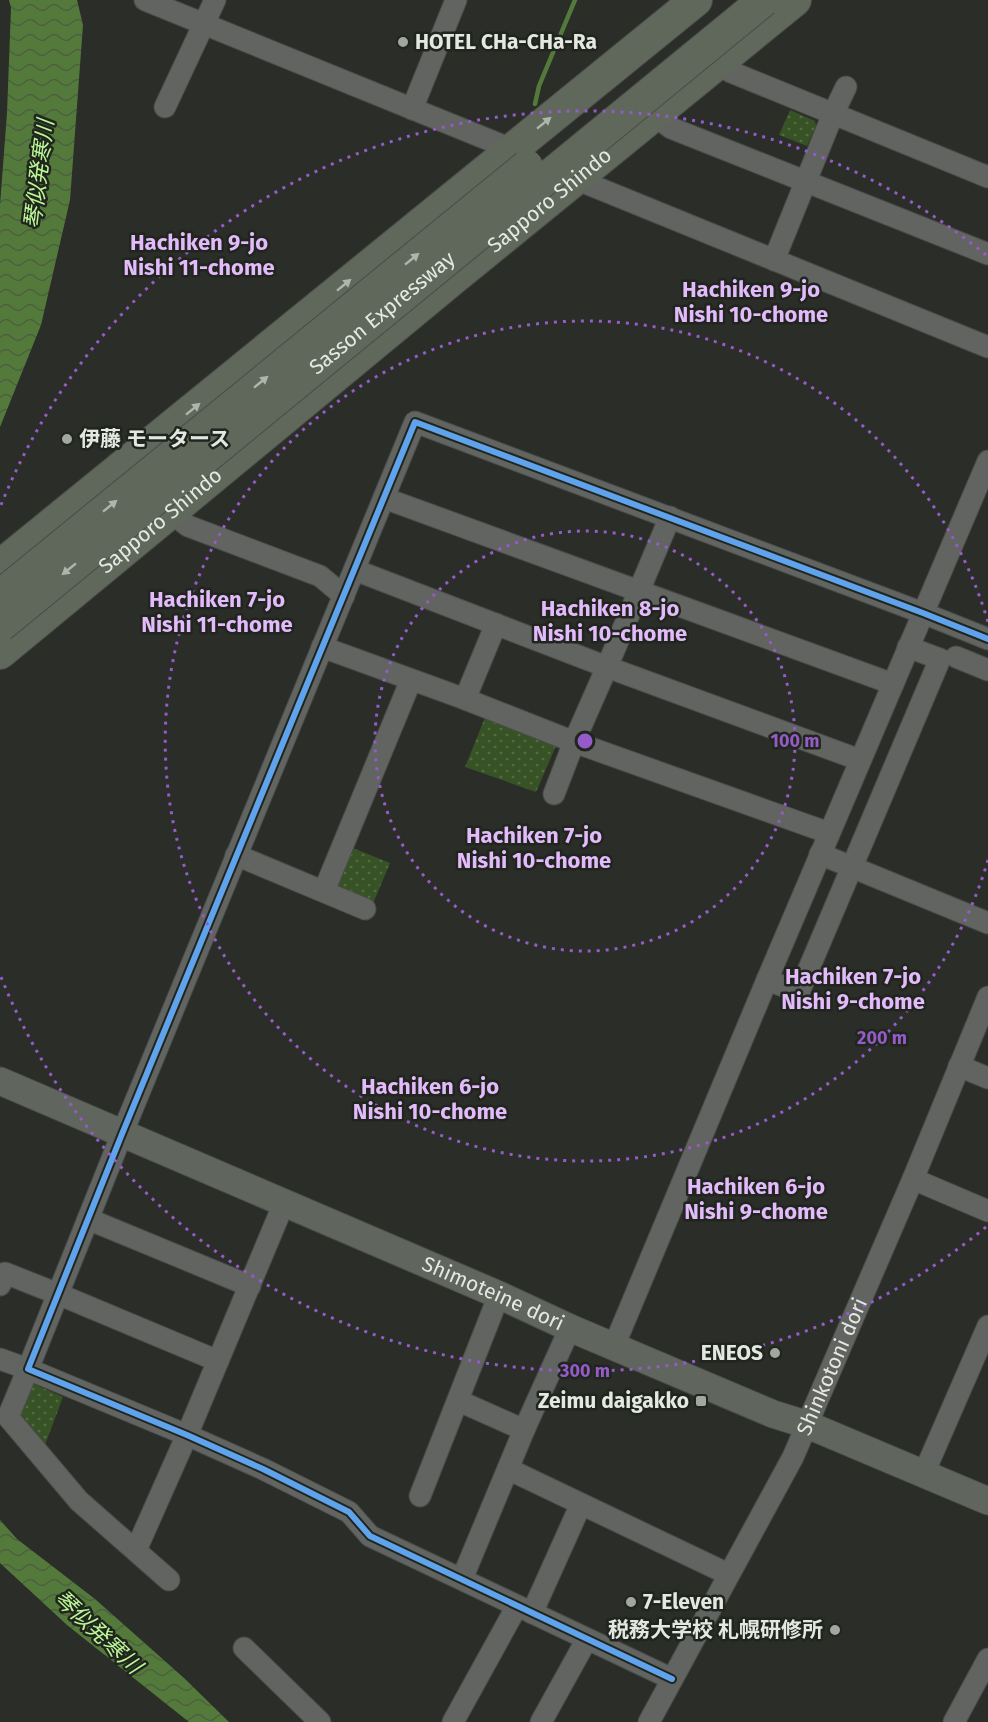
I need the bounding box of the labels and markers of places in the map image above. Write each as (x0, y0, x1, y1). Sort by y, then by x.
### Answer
place label: HOTEL CHa-CHa-Ra (415, 29, 597, 55)
marker: HOTEL CHa-CHa-Ra (396, 35, 410, 49)
place label: 伊藤 モータース (79, 426, 230, 452)
marker: 伊藤 モータース (60, 432, 74, 446)
centre of rings (575, 731, 595, 751)
place label: ENEOS (701, 1340, 763, 1366)
marker: ENEOS (768, 1346, 782, 1360)
place label: Zeimu daigakko (538, 1388, 689, 1414)
marker: Zeimu daigakko (694, 1394, 708, 1408)
place label: 7-Eleven (643, 1589, 724, 1615)
marker: 7-Eleven (624, 1595, 638, 1609)
place label: 税務大学校 札幌研修所 (608, 1617, 823, 1643)
marker: 税務大学校 札幌研修所 (828, 1623, 842, 1637)

